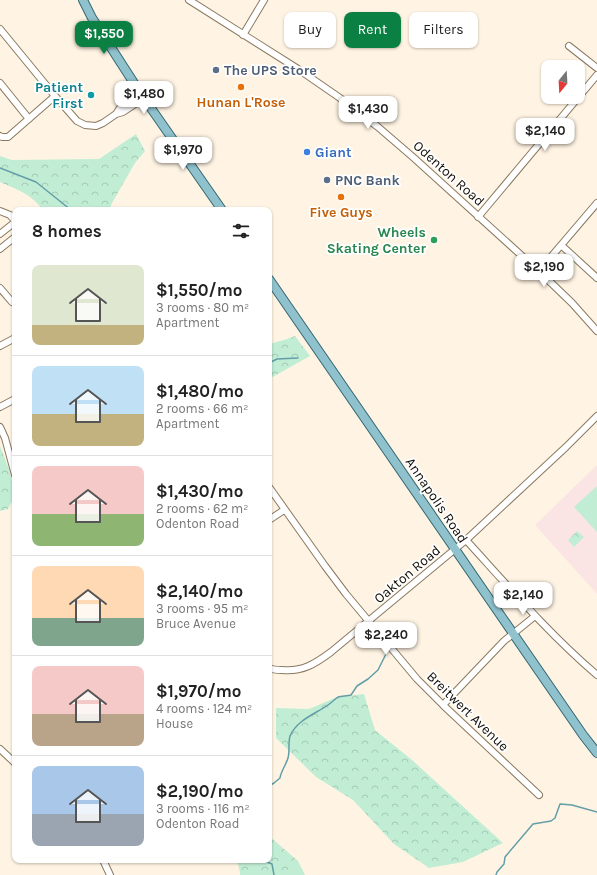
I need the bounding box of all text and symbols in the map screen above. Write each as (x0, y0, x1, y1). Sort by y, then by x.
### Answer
chip: Buy (284, 12, 336, 48)
chip: Rent (344, 12, 401, 48)
chip: Filters (409, 12, 478, 48)
pin: $1,550 (71, 21, 137, 55)
text: $1,550 (84, 26, 124, 41)
north arrow (541, 60, 585, 104)
map controls (541, 60, 585, 104)
place label: The UPS Store (224, 62, 317, 79)
marker: The UPS Store (211, 65, 221, 75)
place label: Patient First (35, 79, 83, 112)
pin: $1,480 (111, 81, 177, 115)
marker: Hunan L'Rose (236, 82, 246, 92)
text: $1,480 (123, 86, 165, 101)
marker: Patient First (86, 90, 96, 100)
place label: Hunan L'Rose (197, 94, 286, 111)
pin: $1,430 (335, 96, 401, 130)
text: $1,430 (348, 101, 388, 116)
pin: $2,140 (512, 118, 578, 152)
text: $2,140 (525, 123, 565, 138)
pin: $1,970 (150, 137, 216, 171)
street label: Odenton Road (410, 137, 488, 210)
text: $1,970 (163, 142, 203, 157)
place label: Giant (315, 144, 352, 161)
marker: Giant (302, 147, 312, 157)
place label: PNC Bank (335, 172, 401, 189)
marker: PNC Bank (322, 175, 332, 185)
marker: Five Guys (336, 192, 346, 202)
place label: Five Guys (309, 204, 373, 221)
icon: filters (230, 220, 252, 242)
text: 8 homes (32, 221, 102, 241)
place label: Wheels Skating Center (327, 224, 427, 257)
marker: Wheels Skating Center (429, 235, 439, 245)
pin: $2,190 (511, 254, 577, 288)
text: $2,190 (524, 259, 564, 274)
text: $1,550/mo (156, 280, 242, 300)
icon: home (64, 281, 112, 329)
text: 3 rooms · 80 m² (156, 300, 249, 315)
text: Apartment (156, 315, 219, 330)
text: $1,480/mo (156, 381, 244, 401)
icon: home (64, 382, 112, 430)
text: 2 rooms · 66 m² (156, 401, 248, 416)
text: Apartment (156, 416, 219, 431)
street label: Annapolis Road (402, 454, 471, 546)
text: $1,430/mo (156, 481, 243, 501)
icon: home (64, 482, 112, 530)
text: 2 rooms · 62 m² (156, 501, 248, 516)
text: Odenton Road (156, 516, 239, 531)
street label: Oakton Road (371, 542, 444, 607)
text: $2,140/mo (156, 581, 243, 601)
icon: home (64, 582, 112, 630)
pin: $2,140 (490, 582, 556, 616)
text: $2,140 (503, 587, 543, 602)
text: 3 rooms · 95 m² (156, 601, 249, 616)
text: Bruce Avenue (156, 616, 236, 631)
pin: $2,240 (353, 622, 419, 656)
text: $2,240 (364, 627, 408, 642)
street label: Breitwert Avenue (423, 668, 512, 755)
text: $1,970/mo (156, 681, 241, 701)
icon: home (64, 682, 112, 730)
text: 4 rooms · 124 m² (156, 701, 252, 716)
text: House (156, 716, 193, 731)
text: $2,190/mo (156, 781, 243, 801)
icon: home (64, 782, 112, 830)
text: 3 rooms · 116 m² (156, 801, 250, 816)
text: Odenton Road (156, 816, 239, 831)

